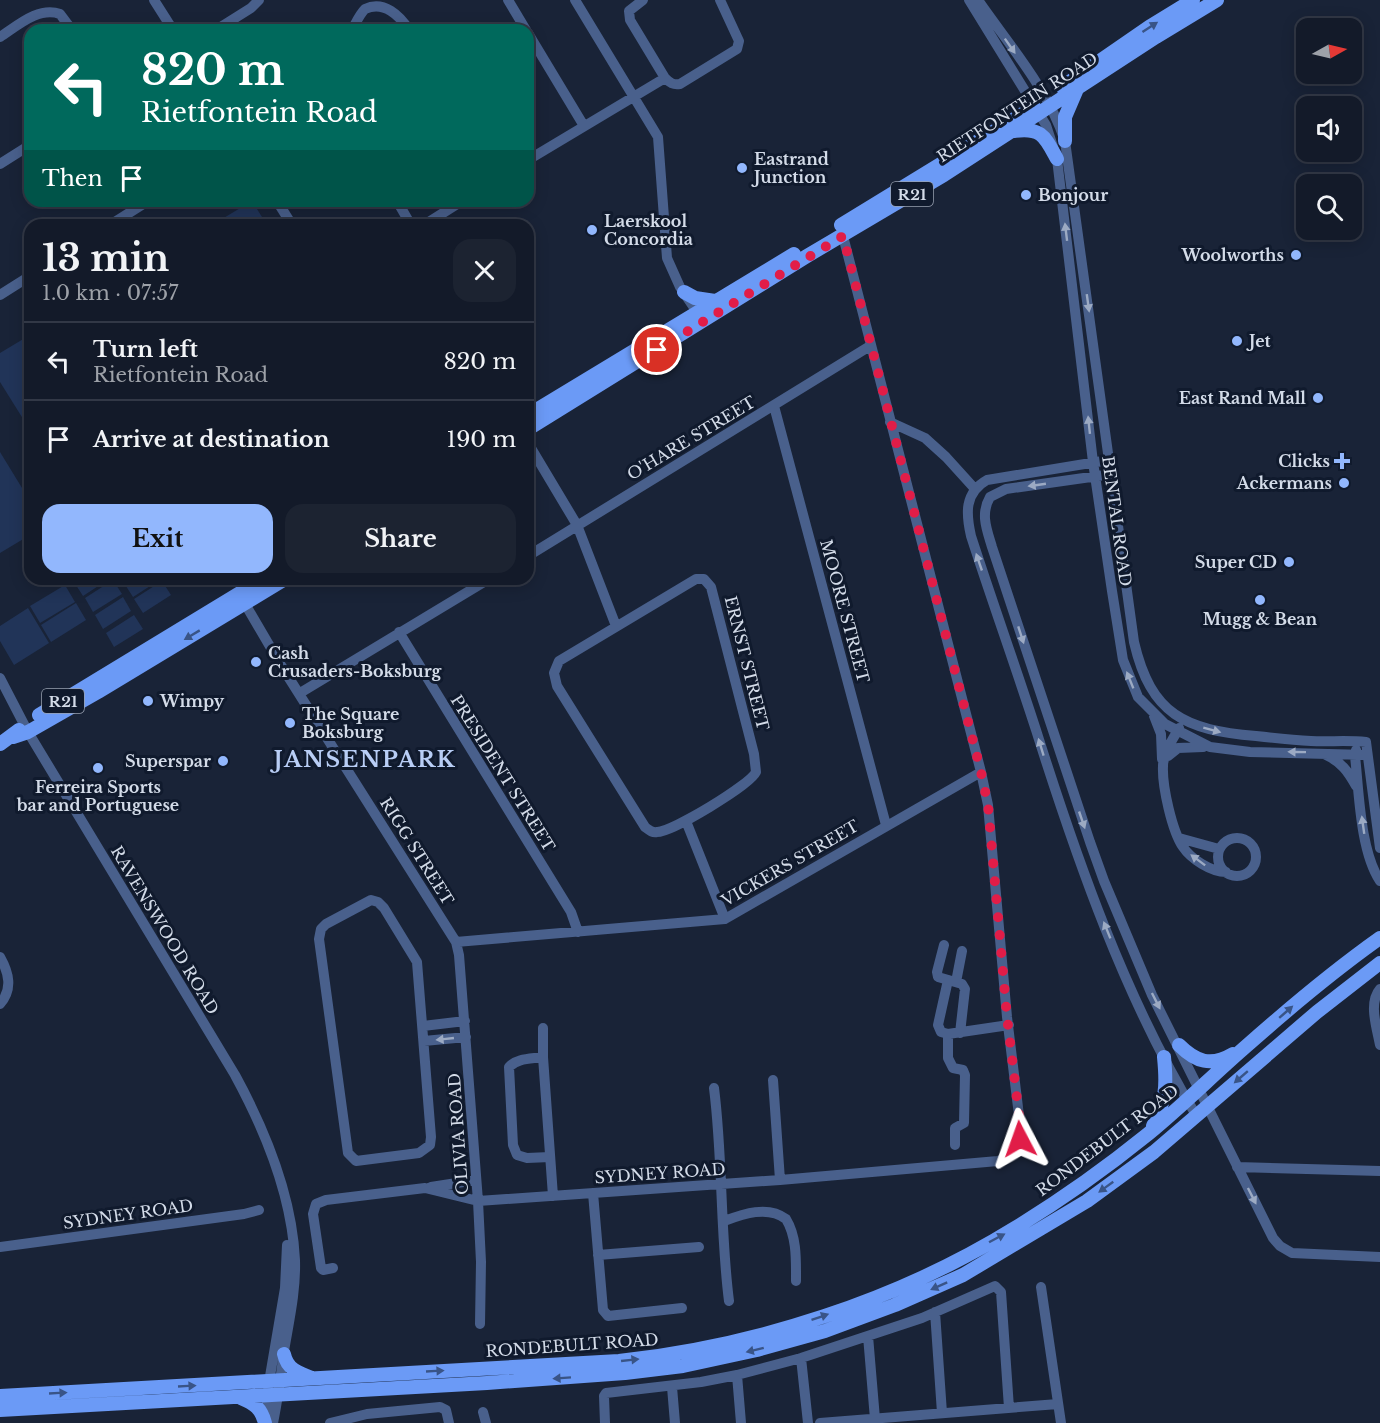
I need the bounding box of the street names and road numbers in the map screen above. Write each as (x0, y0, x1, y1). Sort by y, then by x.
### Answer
street label: RIETFONTEIN ROAD (933, 48, 1101, 166)
road number: R21 (891, 182, 933, 206)
street label: O'HARE STREET (623, 392, 759, 484)
street label: BENTAL ROAD (1098, 455, 1136, 587)
street label: MOORE STREET (816, 537, 874, 685)
street label: ERNST STREET (721, 594, 773, 732)
road number: R21 (42, 689, 84, 713)
street label: PRESIDENT STREET (447, 691, 559, 855)
street label: RIGG STREET (376, 794, 458, 909)
street label: VICKERS STREET (717, 815, 862, 911)
street label: RAVENSWOOD ROAD (107, 842, 223, 1018)
street label: OLIVIA ROAD (444, 1072, 472, 1196)
street label: RONDEBULT ROAD (1032, 1080, 1182, 1200)
street label: SYDNEY ROAD (594, 1158, 726, 1188)
street label: SYDNEY ROAD (62, 1195, 194, 1233)
street label: RONDEBULT ROAD (485, 1329, 659, 1361)

